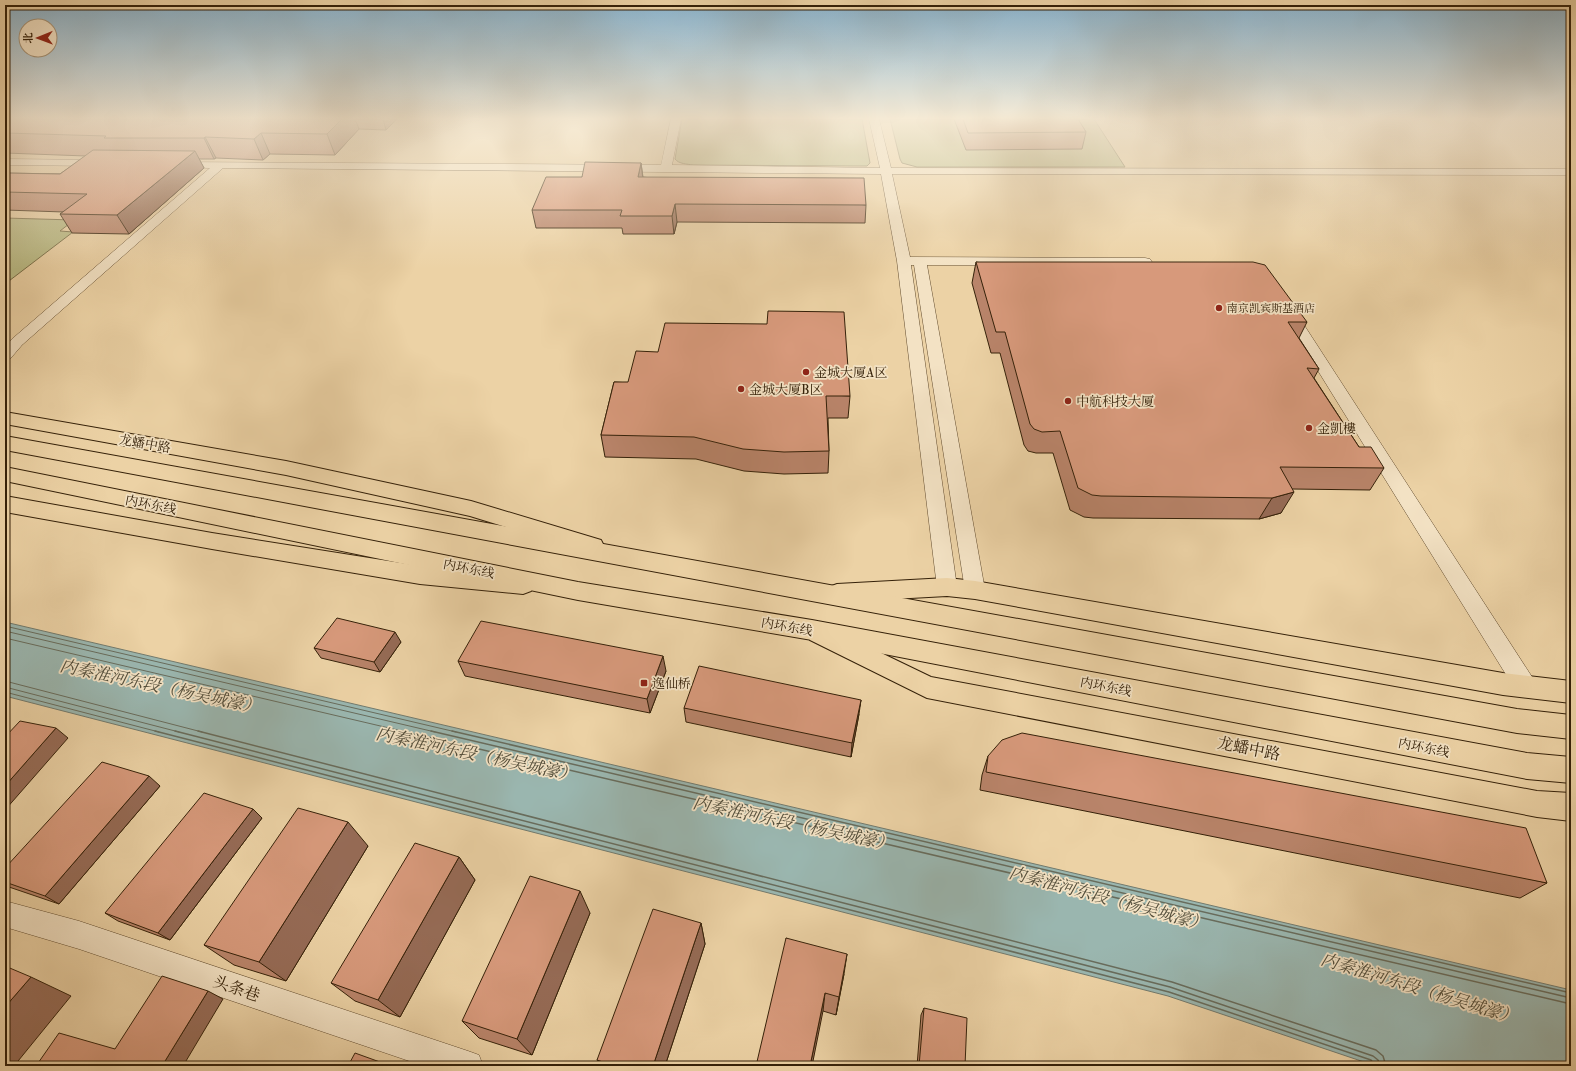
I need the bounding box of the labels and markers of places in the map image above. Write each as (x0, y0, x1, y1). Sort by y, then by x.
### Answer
place label: 南京凯宾斯基酒店 (1227, 302, 1315, 315)
marker: 南京凯宾斯基酒店 (1214, 303, 1224, 313)
place label: 金城大厦A区 (814, 365, 887, 381)
marker: 金城大厦A区 (801, 367, 811, 377)
place label: 金城大厦B区 (749, 382, 823, 398)
marker: 金城大厦B区 (736, 384, 746, 394)
place label: 中航科技大厦 (1076, 394, 1154, 410)
marker: 中航科技大厦 (1063, 396, 1073, 406)
place label: 金凱樓 (1317, 421, 1356, 437)
marker: 金凱樓 (1304, 423, 1314, 433)
place label: 逸仙桥 (652, 676, 691, 692)
marker: 逸仙桥 (639, 678, 649, 688)

